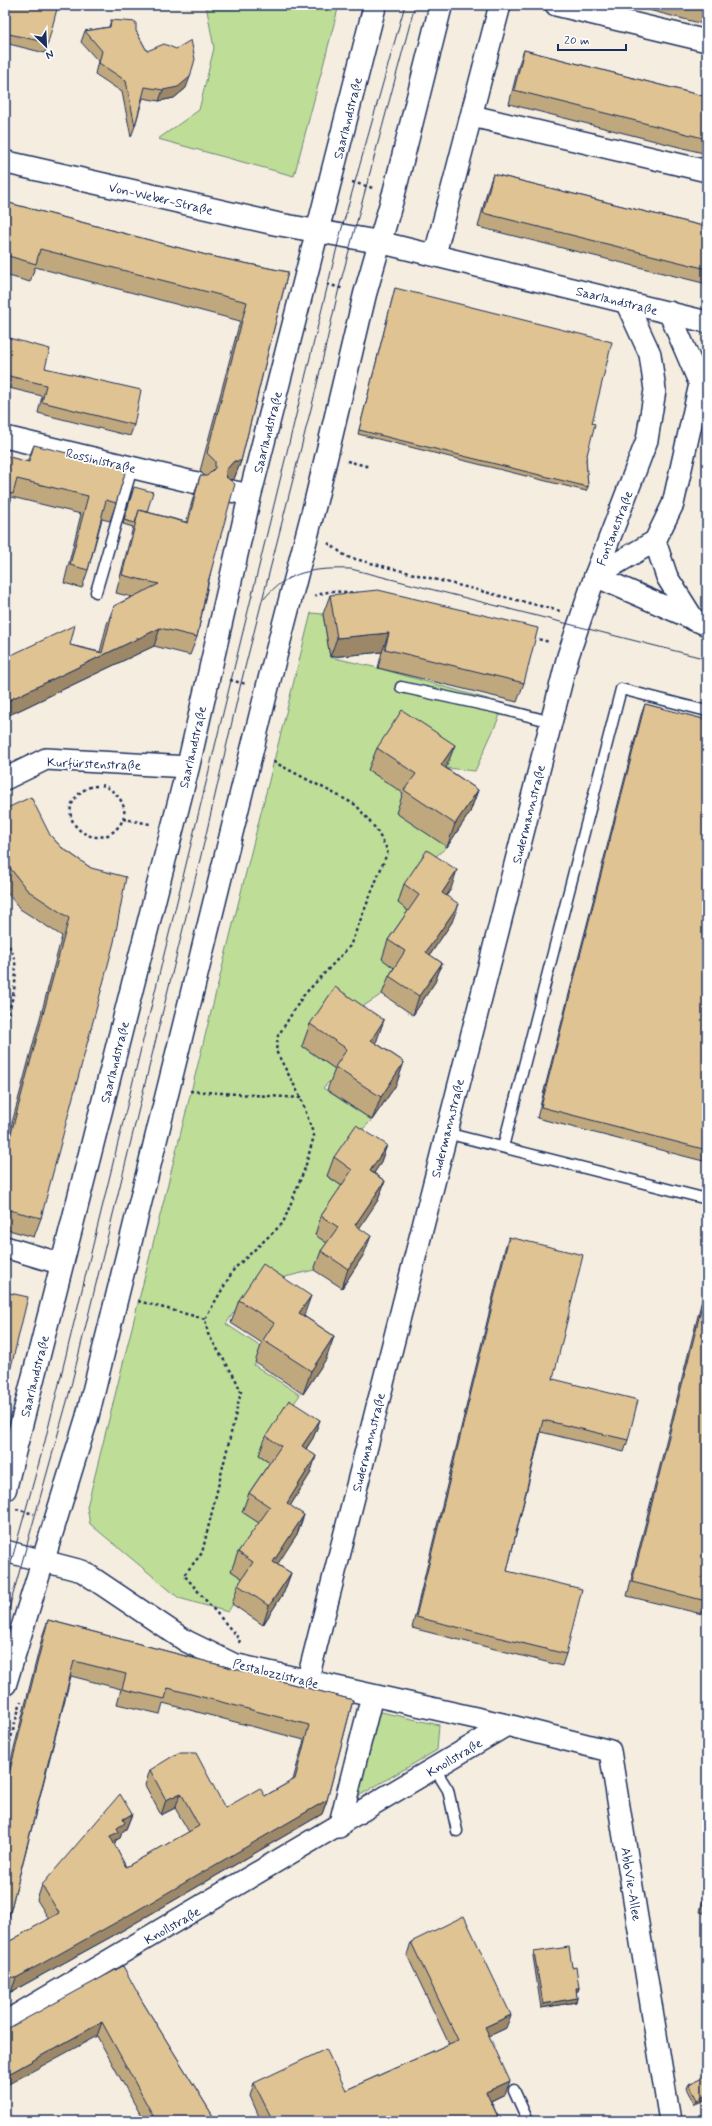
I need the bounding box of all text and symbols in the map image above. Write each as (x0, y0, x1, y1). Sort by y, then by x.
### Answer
north arrow (26, 26, 66, 66)
scale bar (558, 26, 626, 52)
text: 20 m (564, 33, 590, 49)
text: N (43, 46, 56, 62)
street label: Saarlandstraße (330, 76, 367, 161)
street label: Von-Weber-Straße (107, 179, 214, 220)
street label: Saarlandstraße (574, 283, 659, 320)
street label: Saarlandstraße (250, 390, 287, 475)
street label: Rossinistraße (64, 445, 137, 478)
street label: Fontanestraße (593, 489, 638, 569)
street label: Saarlandstraße (176, 705, 211, 790)
street label: Kurfürstenstraße (47, 754, 141, 775)
street label: Sudermannstraße (509, 763, 550, 866)
street label: Saarlandstraße (97, 1020, 134, 1105)
street label: Sudermannstraße (428, 1077, 469, 1180)
street label: Saarlandstraße (17, 1334, 54, 1419)
street label: Sudermannstraße (349, 1391, 390, 1494)
street label: Pestalozzistraße (231, 1656, 320, 1693)
street label: Knollstraße (424, 1735, 486, 1782)
street label: AbbVie-Allee (616, 1846, 645, 1922)
street label: Knollstraße (142, 1903, 204, 1949)

